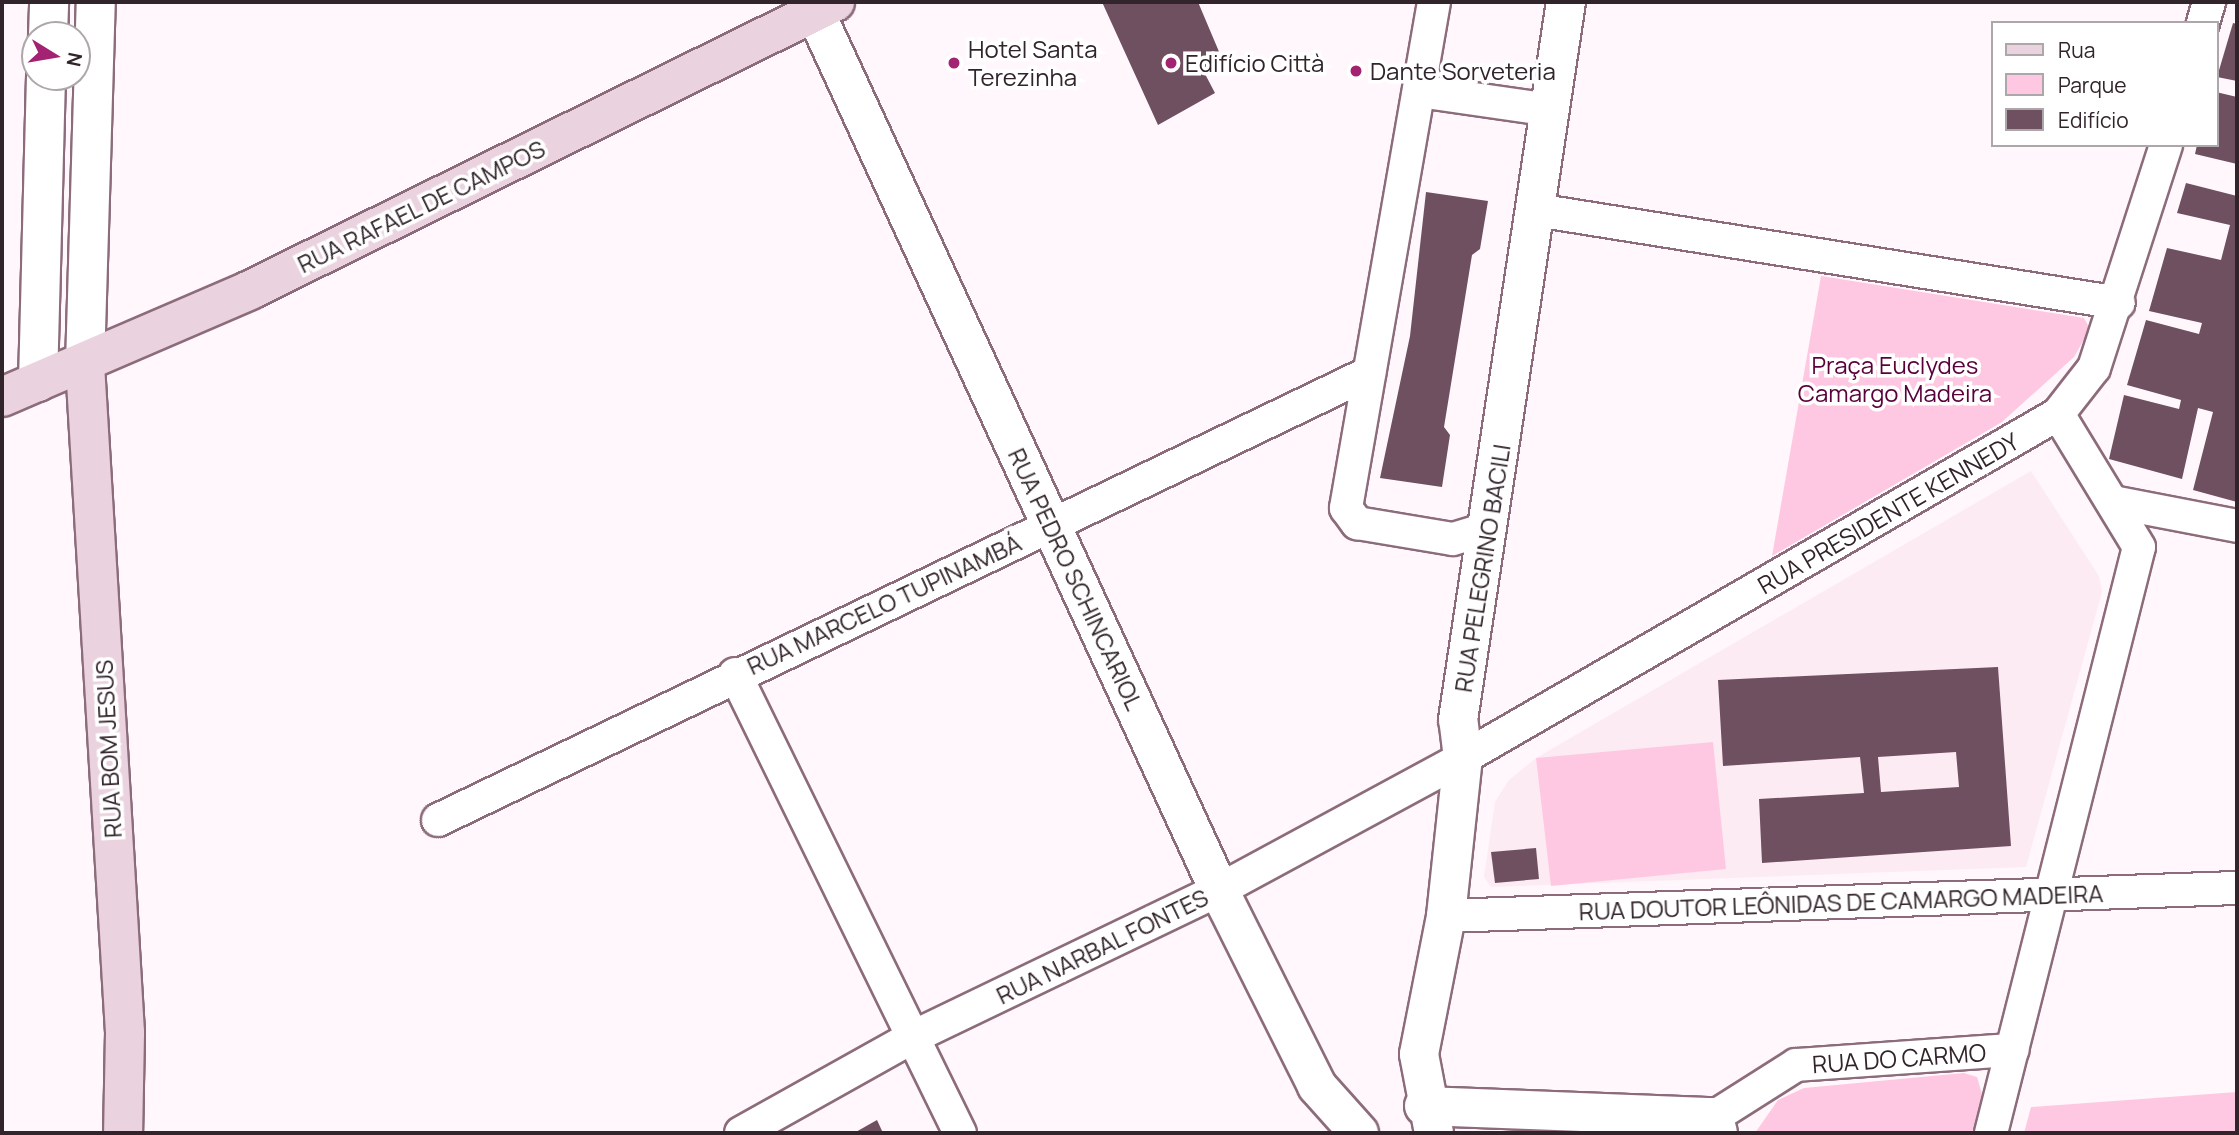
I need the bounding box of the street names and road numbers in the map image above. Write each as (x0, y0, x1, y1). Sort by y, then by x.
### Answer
street label: RUA RAFAEL DE CAMPOS (292, 133, 550, 279)
street label: RUA PRESIDENTE KENNEDY (1752, 426, 2024, 600)
street label: RUA PELEGRINO BACILI (1448, 442, 1516, 694)
street label: RUA PEDRO SCHINCARIOL (1003, 444, 1149, 714)
street label: RUA MARCELO TUPINAMBÁ (742, 528, 1026, 680)
street label: RUA BOM JESUS (89, 659, 127, 839)
street label: RUA DOUTOR LEÔNIDAS DE CAMARGO MADEIRA (1578, 878, 2104, 926)
street label: RUA NARBAL FONTES (991, 882, 1213, 1010)
street label: RUA DO CARMO (1811, 1038, 1987, 1078)

